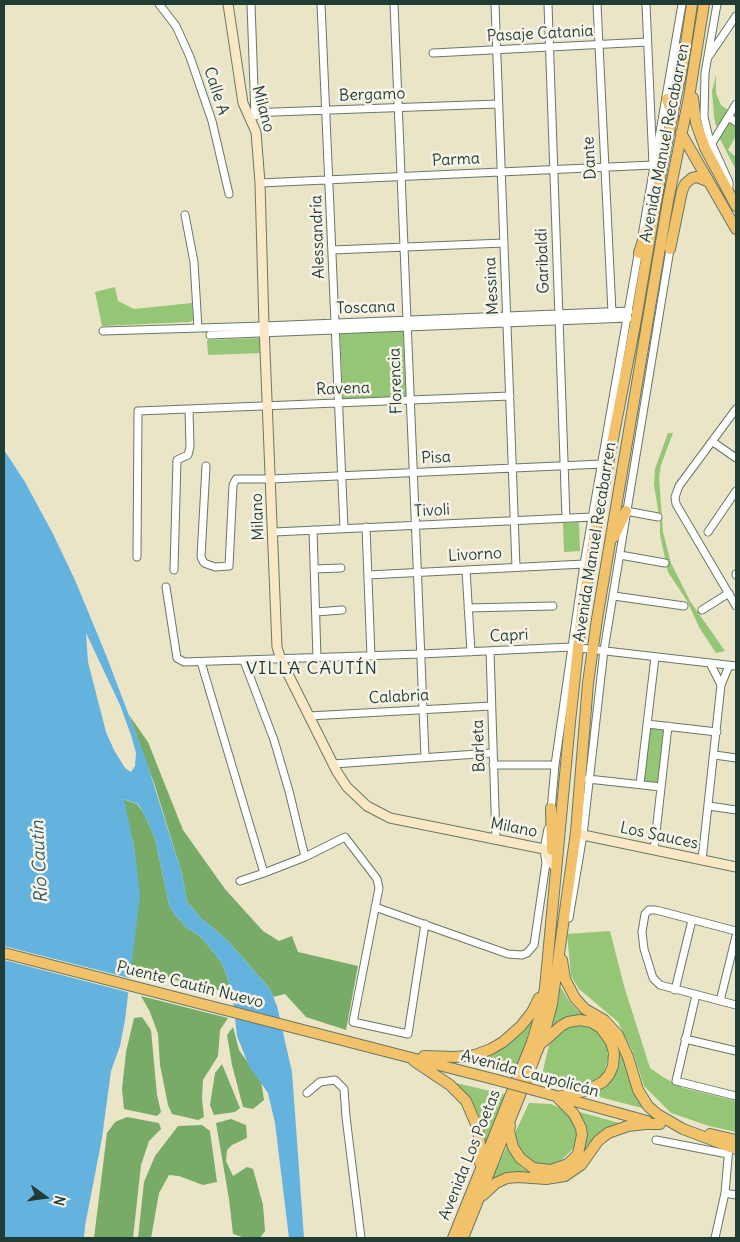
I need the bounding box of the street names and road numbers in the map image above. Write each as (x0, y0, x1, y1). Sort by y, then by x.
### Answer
street label: Pasaje Catania (486, 22, 594, 46)
street label: Avenida Manuel Recabarren (636, 42, 694, 244)
street label: Calle A (199, 65, 233, 117)
street label: Milano (248, 84, 278, 134)
street label: Bergamo (338, 84, 406, 106)
street label: Dante (579, 136, 601, 180)
street label: Parma (431, 149, 481, 171)
street label: Alessandría (307, 195, 329, 279)
street label: Garibaldi (532, 228, 554, 294)
street label: Messina (481, 257, 503, 315)
street label: Toscana (336, 297, 396, 319)
street label: Florencia (385, 347, 407, 415)
street label: Ravena (316, 378, 370, 400)
street label: Avenida Manuel Recabarren (570, 441, 620, 643)
street label: Pisa (421, 448, 451, 468)
street label: Milano (248, 493, 268, 541)
street label: Tivoli (414, 500, 450, 522)
street label: Livorno (448, 544, 502, 566)
street label: Capri (489, 625, 529, 647)
street label: Calabria (368, 686, 430, 708)
street label: Barleta (468, 719, 490, 773)
street label: Milano (489, 814, 539, 842)
street label: Los Sauces (618, 818, 700, 854)
street label: Puente Cautín Nuevo (115, 957, 265, 1013)
street label: Avenida Caupolicán (459, 1046, 601, 1102)
street label: Avenida Los Poetas (435, 1087, 505, 1223)

